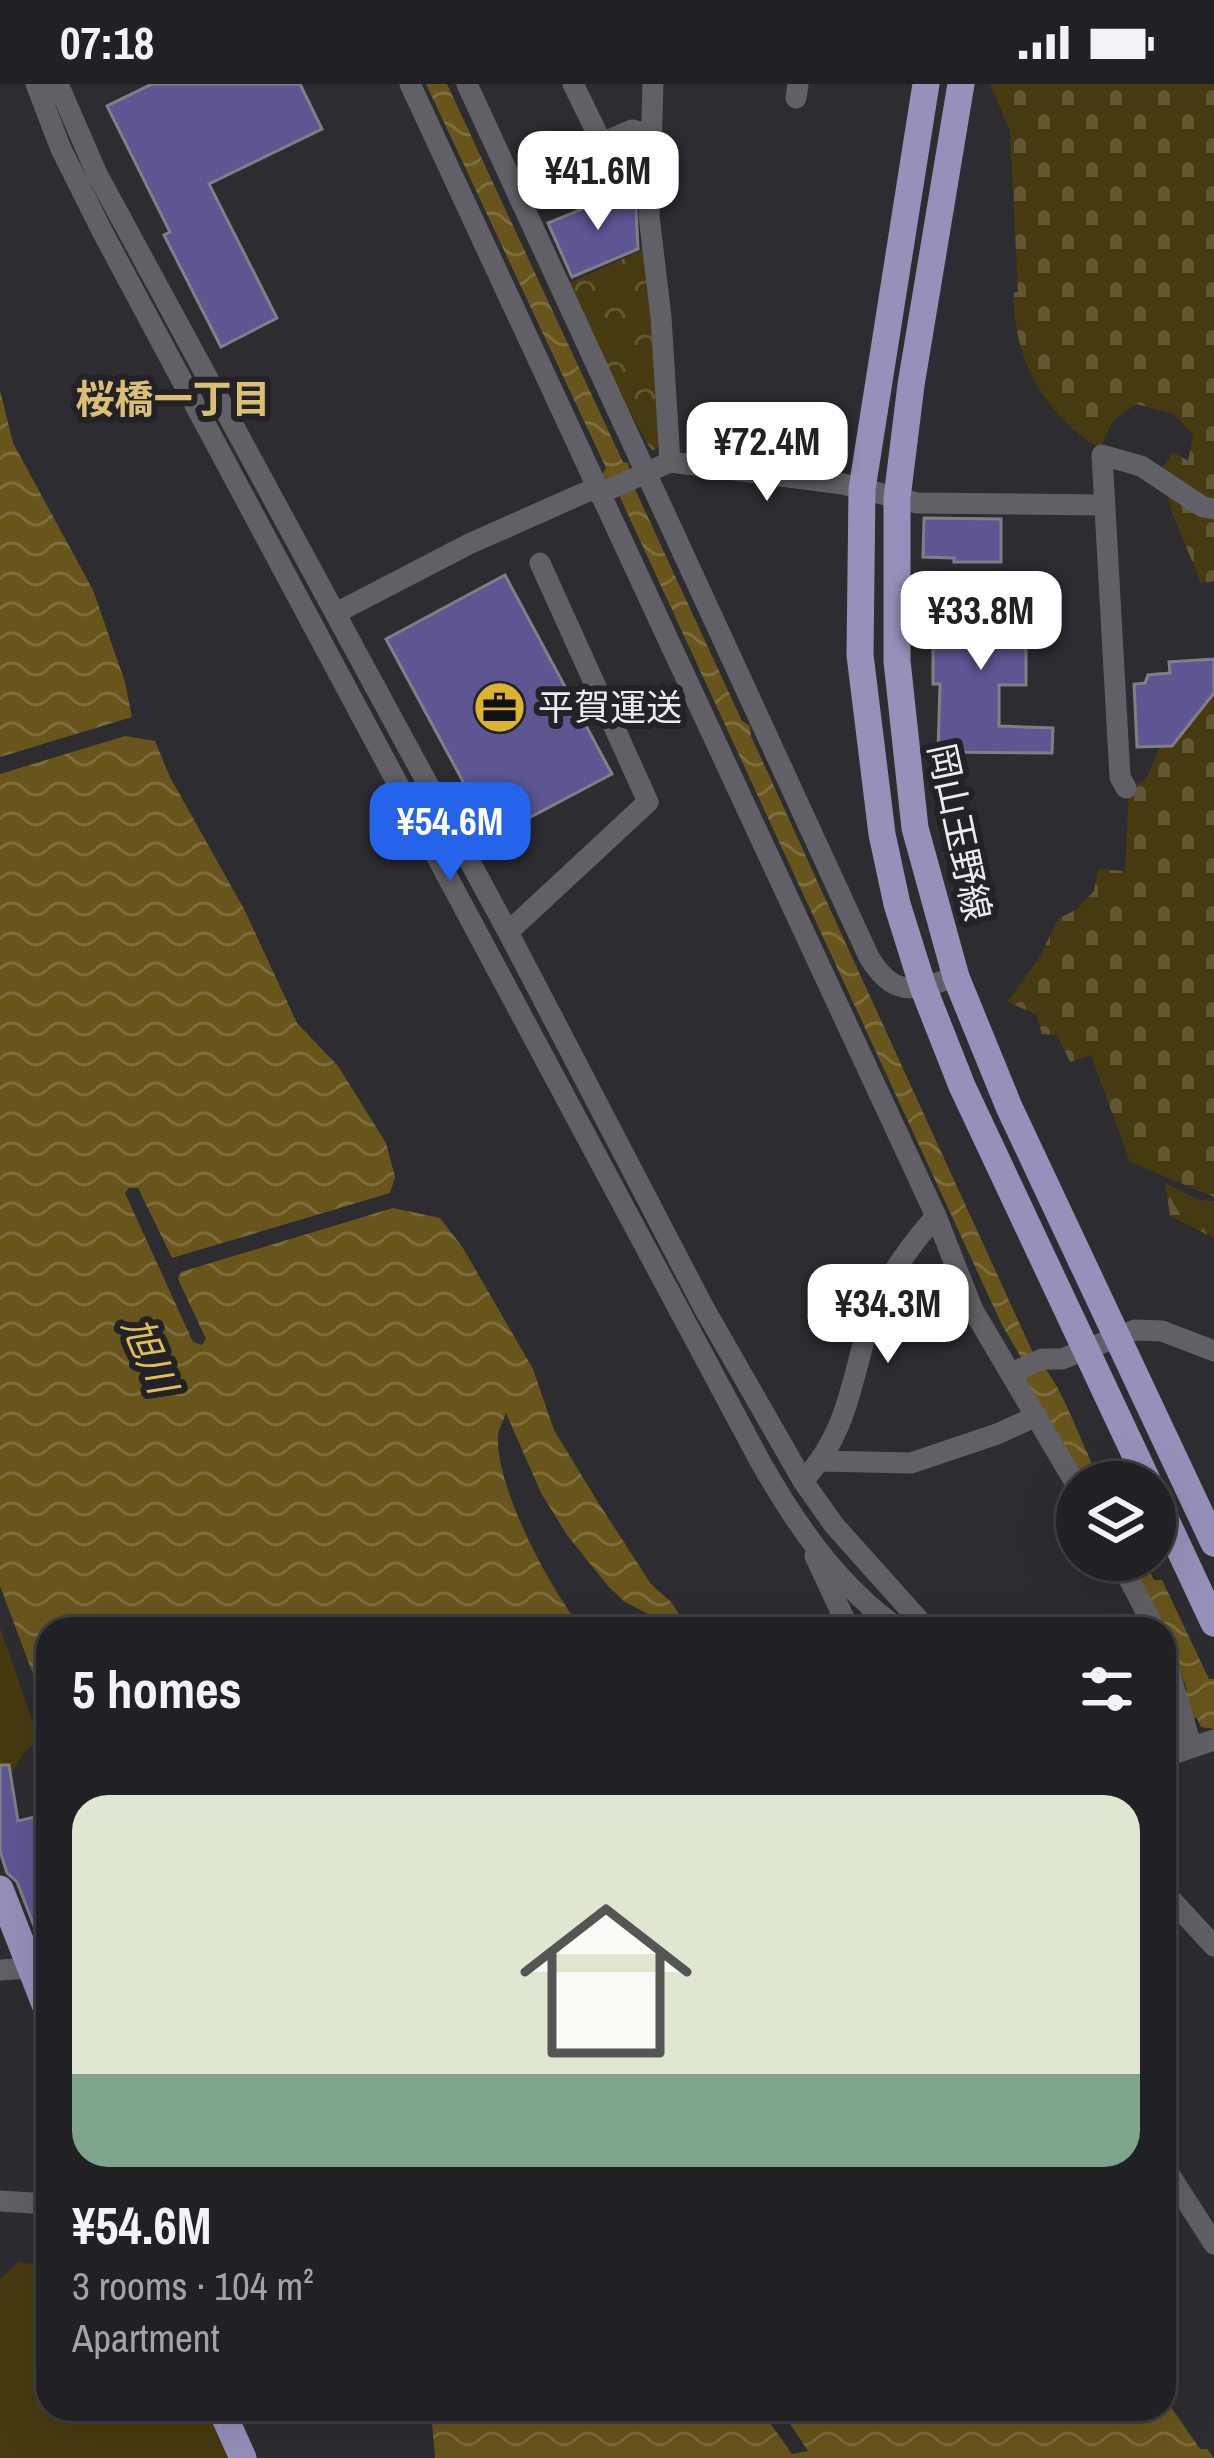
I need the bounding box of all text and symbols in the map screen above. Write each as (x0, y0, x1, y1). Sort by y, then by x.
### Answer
text: 07:18 (60, 12, 154, 73)
pin: ¥41.6M (500, 131, 696, 233)
text: ¥41.6M (545, 144, 651, 196)
district label: 桜橋一丁目 (75, 373, 271, 425)
pin: ¥72.4M (669, 402, 865, 504)
text: ¥72.4M (714, 415, 820, 467)
pin: ¥33.8M (883, 571, 1079, 673)
text: ¥33.8M (928, 584, 1034, 636)
office icon: 平賀運送 (471, 679, 527, 735)
place label: 平賀運送 (538, 683, 682, 731)
street label: 岡山玉野線 (918, 739, 1002, 925)
pin: ¥54.6M (352, 782, 548, 884)
text: ¥54.6M (397, 795, 503, 847)
pin: ¥34.3M (790, 1264, 986, 1366)
text: ¥34.3M (835, 1277, 941, 1329)
water label: 旭川 (111, 1309, 191, 1405)
map controls (1056, 1461, 1176, 1581)
button: layers (1056, 1461, 1176, 1581)
text: 5 homes (72, 1655, 242, 1724)
icon: filters (1074, 1656, 1140, 1722)
icon: home (498, 1873, 714, 2089)
text: ¥54.6M (72, 2191, 212, 2260)
text: 3 rooms · 104 m² (72, 2260, 314, 2312)
text: Apartment (72, 2312, 220, 2364)

